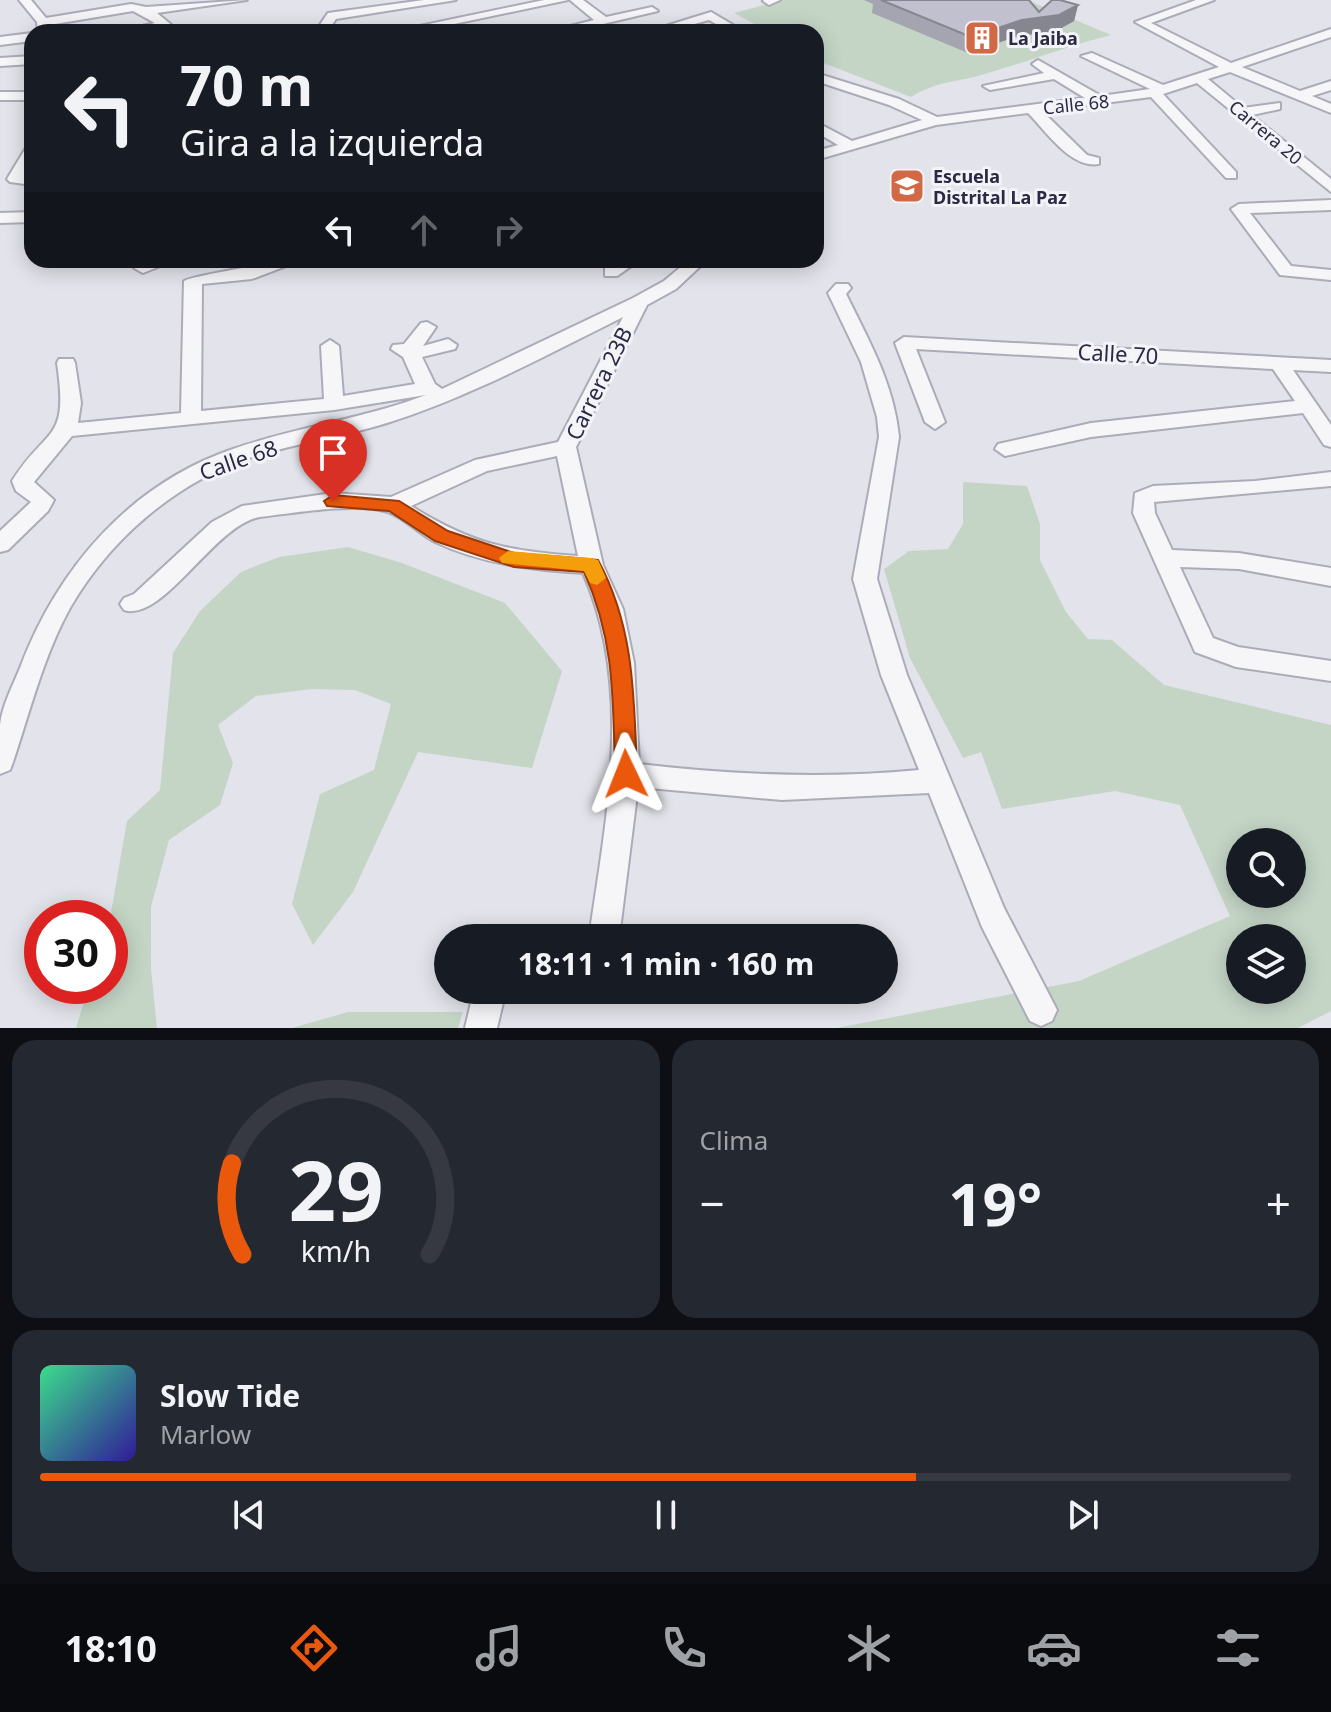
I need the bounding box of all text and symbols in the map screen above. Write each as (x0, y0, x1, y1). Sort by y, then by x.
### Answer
building icon: La Jaiba (963, 19, 1001, 57)
place label: La Jaiba (1008, 26, 1078, 50)
text: 70 m (180, 46, 313, 122)
icon: left (48, 56, 152, 160)
street label: Calle 68 (1042, 89, 1110, 119)
street label: Carrera 20 (1224, 94, 1308, 170)
text: Gira a la izquierda (180, 118, 484, 167)
place label: Escuela Distrital La Paz (933, 164, 1067, 209)
school or university icon: Escuela Distrital La Paz (888, 167, 926, 205)
icon: left (318, 208, 362, 252)
icon: ahead (402, 208, 446, 252)
icon: right (486, 208, 530, 252)
street label: Carrera 23B (558, 321, 638, 445)
street label: Calle 70 (1077, 336, 1159, 370)
pin (299, 419, 367, 501)
icon: arrive (311, 431, 355, 475)
street label: Calle 68 (195, 432, 281, 486)
position arrow (584, 732, 668, 816)
map controls (1226, 828, 1306, 1004)
button: search (1226, 828, 1306, 908)
speed limit sign: 30 (24, 900, 128, 1004)
button: layers (1226, 924, 1306, 1004)
text: 18:11 · 1 min · 160 m (518, 943, 814, 984)
text: Clima (700, 1122, 768, 1158)
text: 29 (288, 1132, 383, 1245)
text: 19° (948, 1162, 1042, 1244)
text: − (700, 1173, 725, 1233)
text: + (1266, 1173, 1291, 1233)
text: km/h (301, 1231, 371, 1270)
text: Slow Tide (160, 1375, 300, 1416)
text: Marlow (160, 1416, 251, 1452)
icon: previous (227, 1493, 271, 1537)
icon: pause (644, 1493, 688, 1537)
icon: next (1061, 1493, 1105, 1537)
icon: directions (286, 1620, 342, 1676)
icon: music (471, 1620, 527, 1676)
icon: phone (656, 1620, 712, 1676)
icon: climate (841, 1620, 897, 1676)
icon: car (1026, 1620, 1082, 1676)
icon: filters (1210, 1620, 1266, 1676)
text: 18:10 (64, 1624, 157, 1673)

